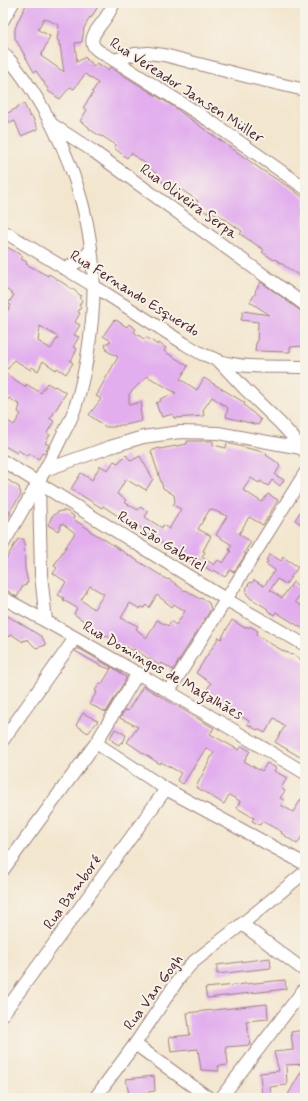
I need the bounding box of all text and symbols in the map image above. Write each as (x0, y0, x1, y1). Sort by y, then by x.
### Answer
street label: Rua Vereador Jansen Müller (105, 33, 268, 148)
street label: Rua Oliveira Serpa (136, 160, 242, 245)
street label: Rua Fernando Esquerdo (66, 246, 203, 342)
street label: Rua São Gabriel (113, 507, 210, 577)
street label: Rua Domingos de Magalhães (78, 617, 247, 726)
street label: Rua Bamboré (39, 851, 107, 934)
street label: Rua Van Gogh (120, 951, 188, 1035)

